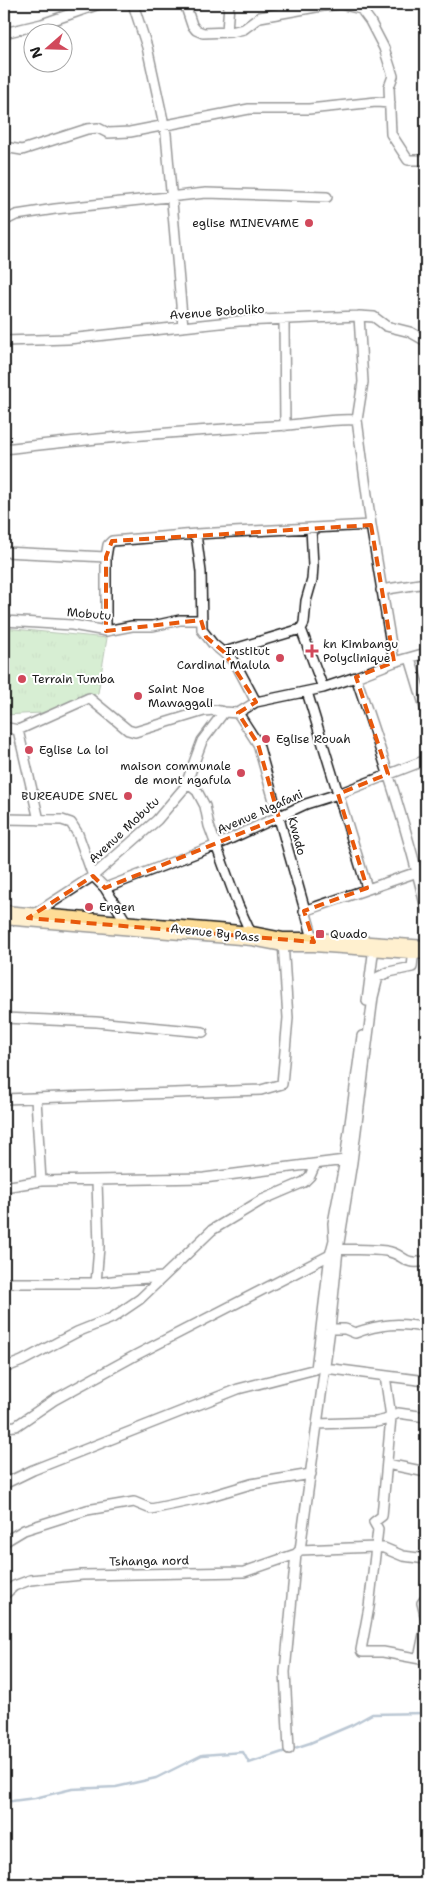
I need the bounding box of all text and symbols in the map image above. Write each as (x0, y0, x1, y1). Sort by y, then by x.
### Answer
north arrow (22, 22, 72, 72)
text: N (25, 44, 46, 61)
place label: eglise MINEVAME (192, 215, 299, 231)
marker: eglise MINEVAME (303, 217, 315, 229)
street label: Avenue Boboliko (169, 301, 265, 323)
street label: Mobutu (66, 604, 112, 624)
place label: kn Kimbangu Polyclinique (323, 636, 398, 666)
place label: Institut Cardinal Malula (177, 643, 271, 673)
marker: kn Kimbangu Polyclinique (305, 644, 319, 658)
marker: Institut Cardinal Malula (274, 652, 286, 664)
place label: Terrain Tumba (32, 671, 115, 687)
marker: Terrain Tumba (16, 673, 28, 685)
place label: Saint Noe Mawaggali (148, 681, 213, 711)
marker: Saint Noe Mawaggali (132, 690, 144, 702)
place label: Eglise Rouah (276, 731, 351, 747)
marker: Eglise Rouah (260, 733, 272, 745)
place label: Eglise La loi (39, 742, 109, 758)
marker: Eglise La loi (23, 744, 35, 756)
place label: maison communale de mont ngafula (120, 758, 232, 788)
marker: maison communale de mont ngafula (235, 767, 247, 779)
street label: Avenue Ngafani (215, 786, 305, 838)
place label: BUREAUDE SNEL (21, 788, 118, 804)
marker: BUREAUDE SNEL (122, 790, 134, 802)
street label: Avenue Mobutu (85, 793, 163, 867)
street label: Kwado (284, 815, 310, 857)
place label: Engen (99, 899, 135, 915)
marker: Engen (83, 901, 95, 913)
street label: Avenue By Pass (169, 920, 261, 946)
place label: Quado (330, 926, 368, 942)
marker: Quado (314, 928, 326, 940)
street label: Tshanga nord (109, 1552, 189, 1570)

